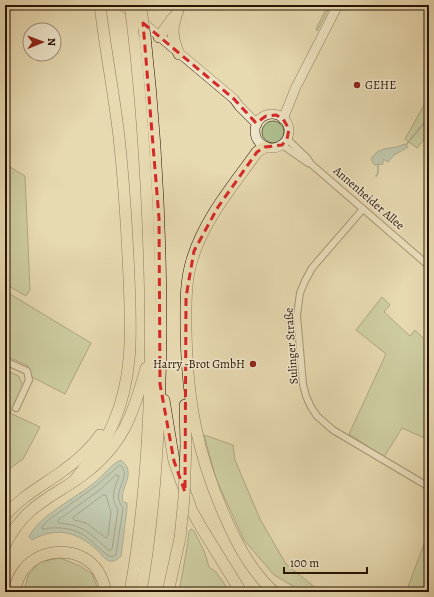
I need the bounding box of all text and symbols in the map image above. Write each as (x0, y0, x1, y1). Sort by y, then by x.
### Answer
north arrow (22, 22, 62, 62)
text: N (44, 38, 59, 46)
place label: GEHE (365, 77, 396, 93)
marker: GEHE (352, 80, 362, 90)
street label: Annenheider Allee (329, 162, 408, 233)
street label: Sulinger Straße (280, 307, 302, 385)
place label: Harry -Brot GmbH (153, 356, 245, 372)
marker: Harry -Brot GmbH (248, 359, 258, 369)
scale bar (284, 549, 367, 575)
text: 100 m (290, 555, 319, 571)

